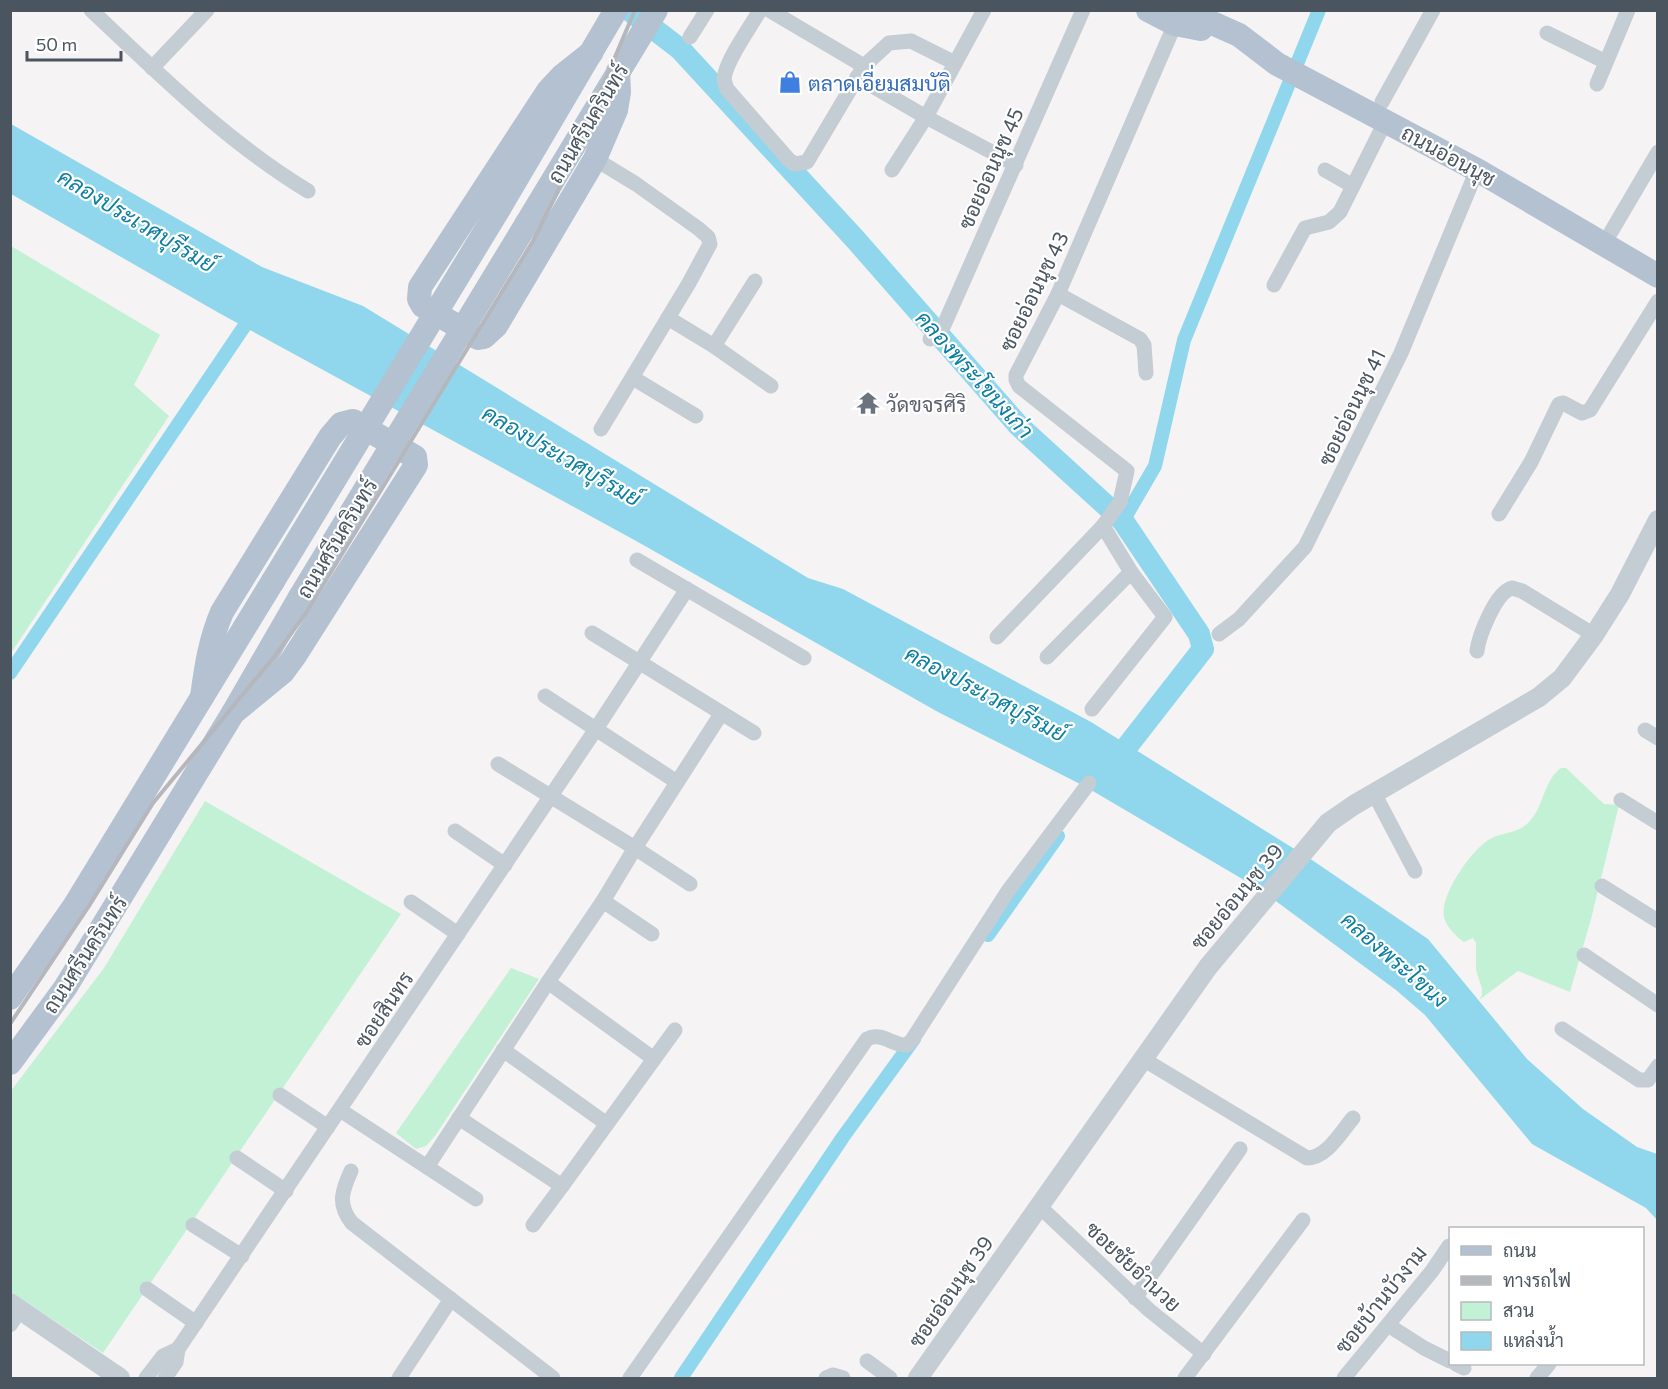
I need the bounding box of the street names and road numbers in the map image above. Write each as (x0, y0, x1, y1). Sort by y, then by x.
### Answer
street label: ถนนศรีนครินทร์ (541, 59, 633, 187)
street label: ซอยอ่อนนุช 45 (952, 103, 1031, 234)
street label: ถนนอ่อนนุช (1396, 119, 1500, 194)
street label: ซอยอ่อนนุช 43 (993, 227, 1075, 356)
street label: ซอยอ่อนนุช 41 (1312, 345, 1393, 471)
street label: ถนนศรีนครินทร์ (290, 474, 382, 602)
street label: ซอยอ่อนนุช 39 (1185, 838, 1290, 956)
street label: ถนนศรีนครินทร์ (37, 890, 131, 1018)
street label: ซอยสินทร (348, 966, 418, 1052)
street label: ซอยชัยอำนวย (1081, 1216, 1187, 1316)
street label: ซอยอ่อนนุช 39 (902, 1231, 1000, 1353)
street label: ซอยบ้านบัวงาม (1329, 1240, 1431, 1358)

